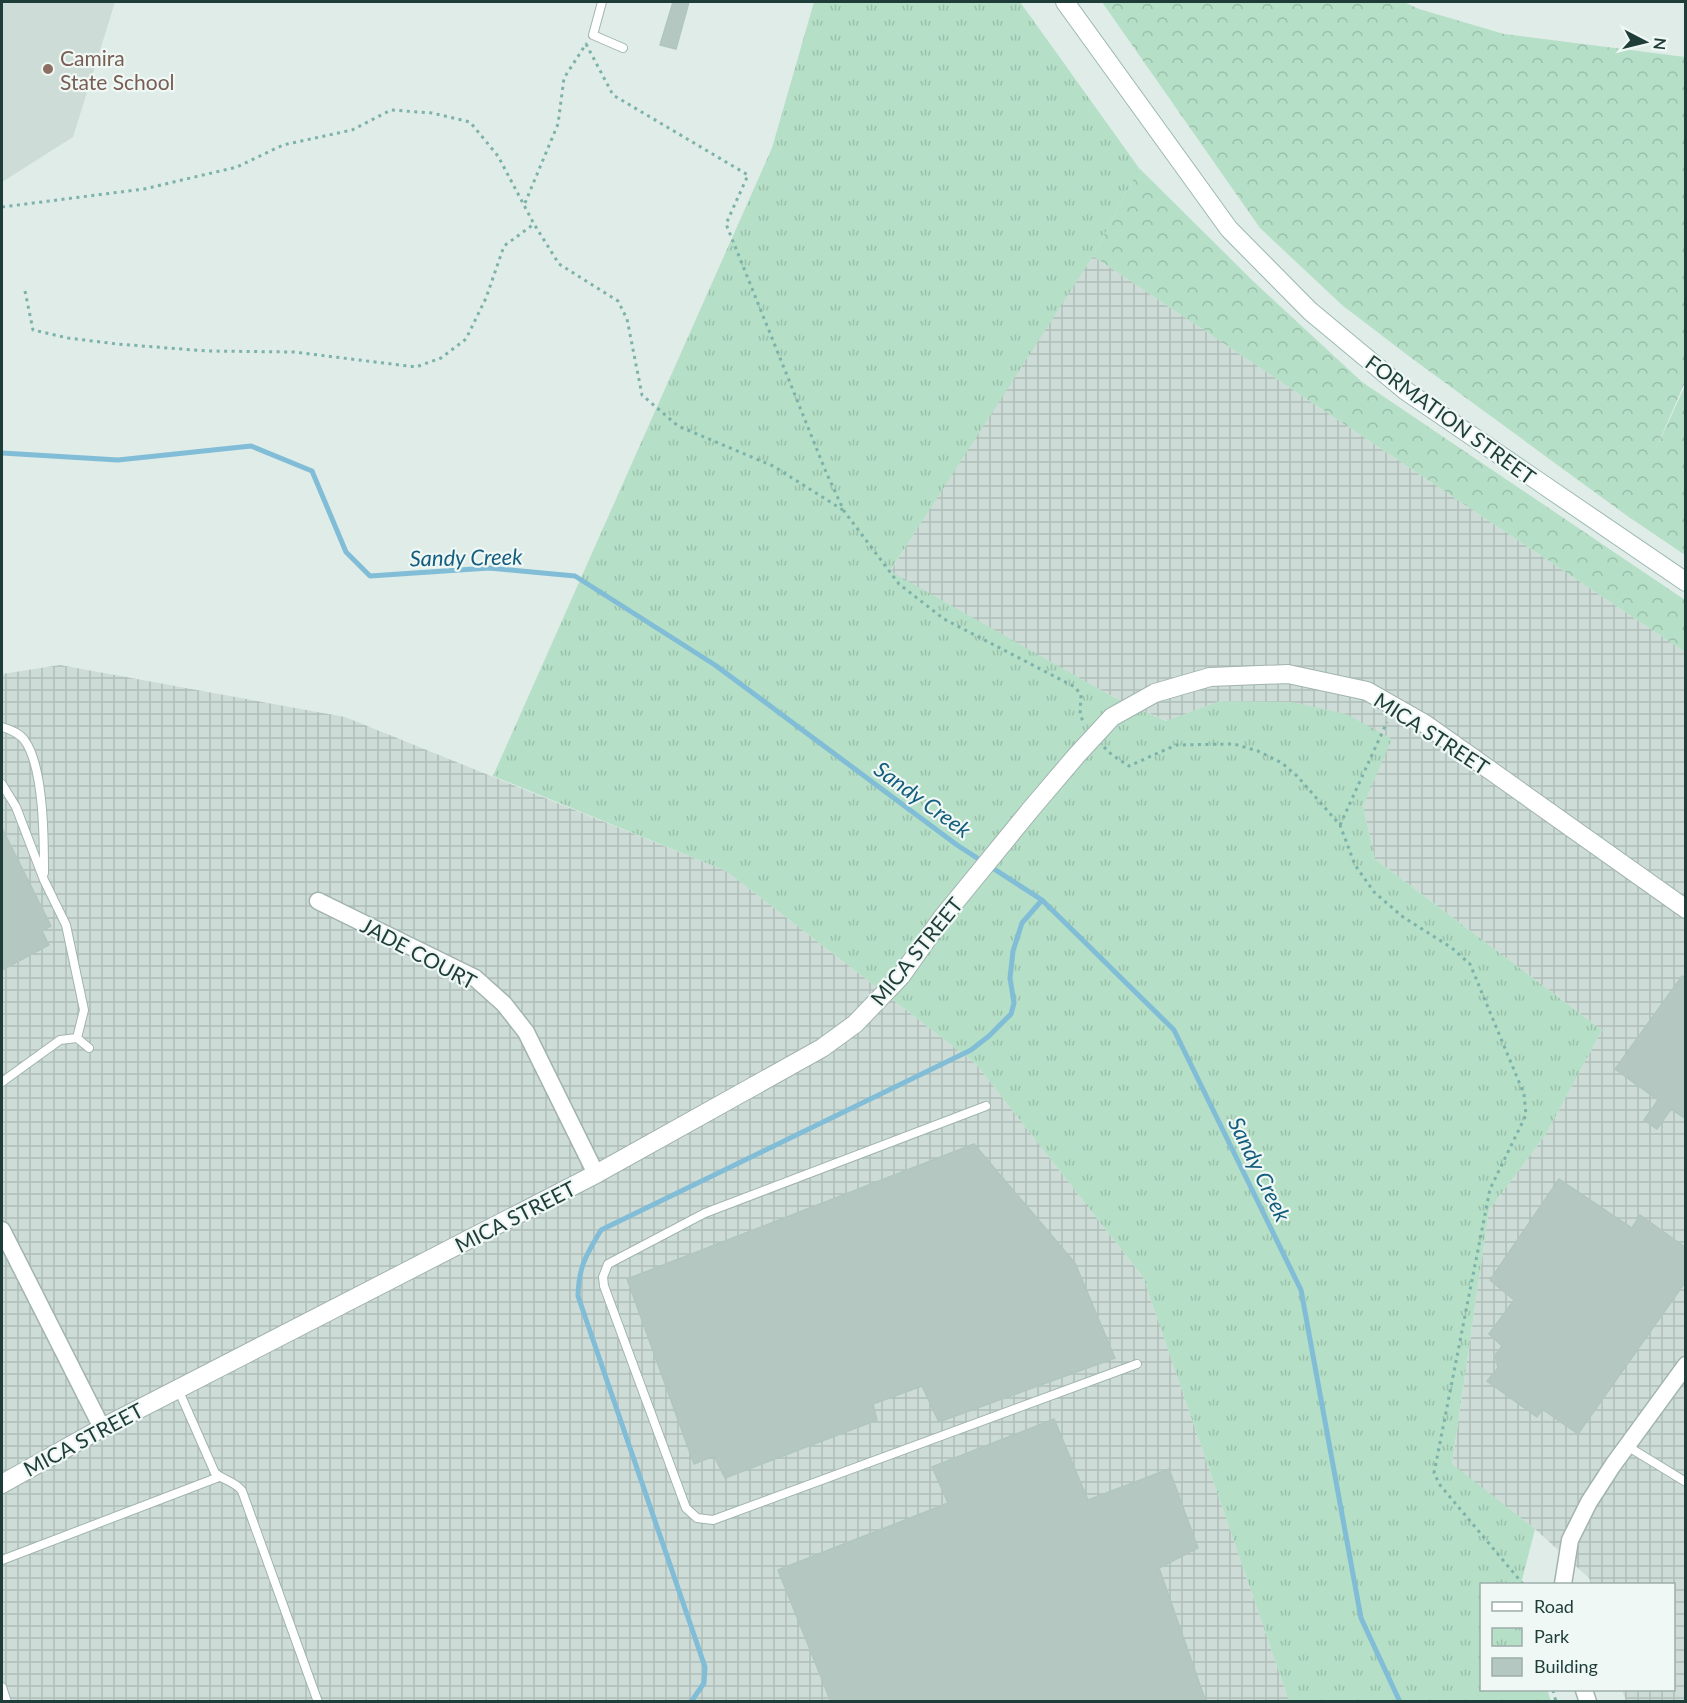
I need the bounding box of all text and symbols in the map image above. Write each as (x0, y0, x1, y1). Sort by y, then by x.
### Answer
north arrow (1615, 12, 1675, 72)
text: N (1650, 37, 1671, 51)
place label: Camira State School (60, 45, 175, 94)
marker: Camira State School (41, 62, 55, 76)
street label: FORMATION STREET (1361, 349, 1541, 489)
water label: Sandy Creek (409, 543, 523, 571)
street label: MICA STREET (1370, 687, 1495, 780)
water label: Sandy Creek (869, 755, 977, 843)
street label: MICA STREET (865, 891, 968, 1010)
street label: JADE COURT (357, 912, 482, 994)
water label: Sandy Creek (1223, 1112, 1297, 1226)
street label: MICA STREET (451, 1175, 580, 1257)
street label: MICA STREET (19, 1397, 148, 1481)
legend (1480, 1583, 1675, 1691)
text: Road (1534, 1595, 1574, 1617)
text: Park (1534, 1625, 1570, 1647)
text: Building (1534, 1655, 1598, 1677)

